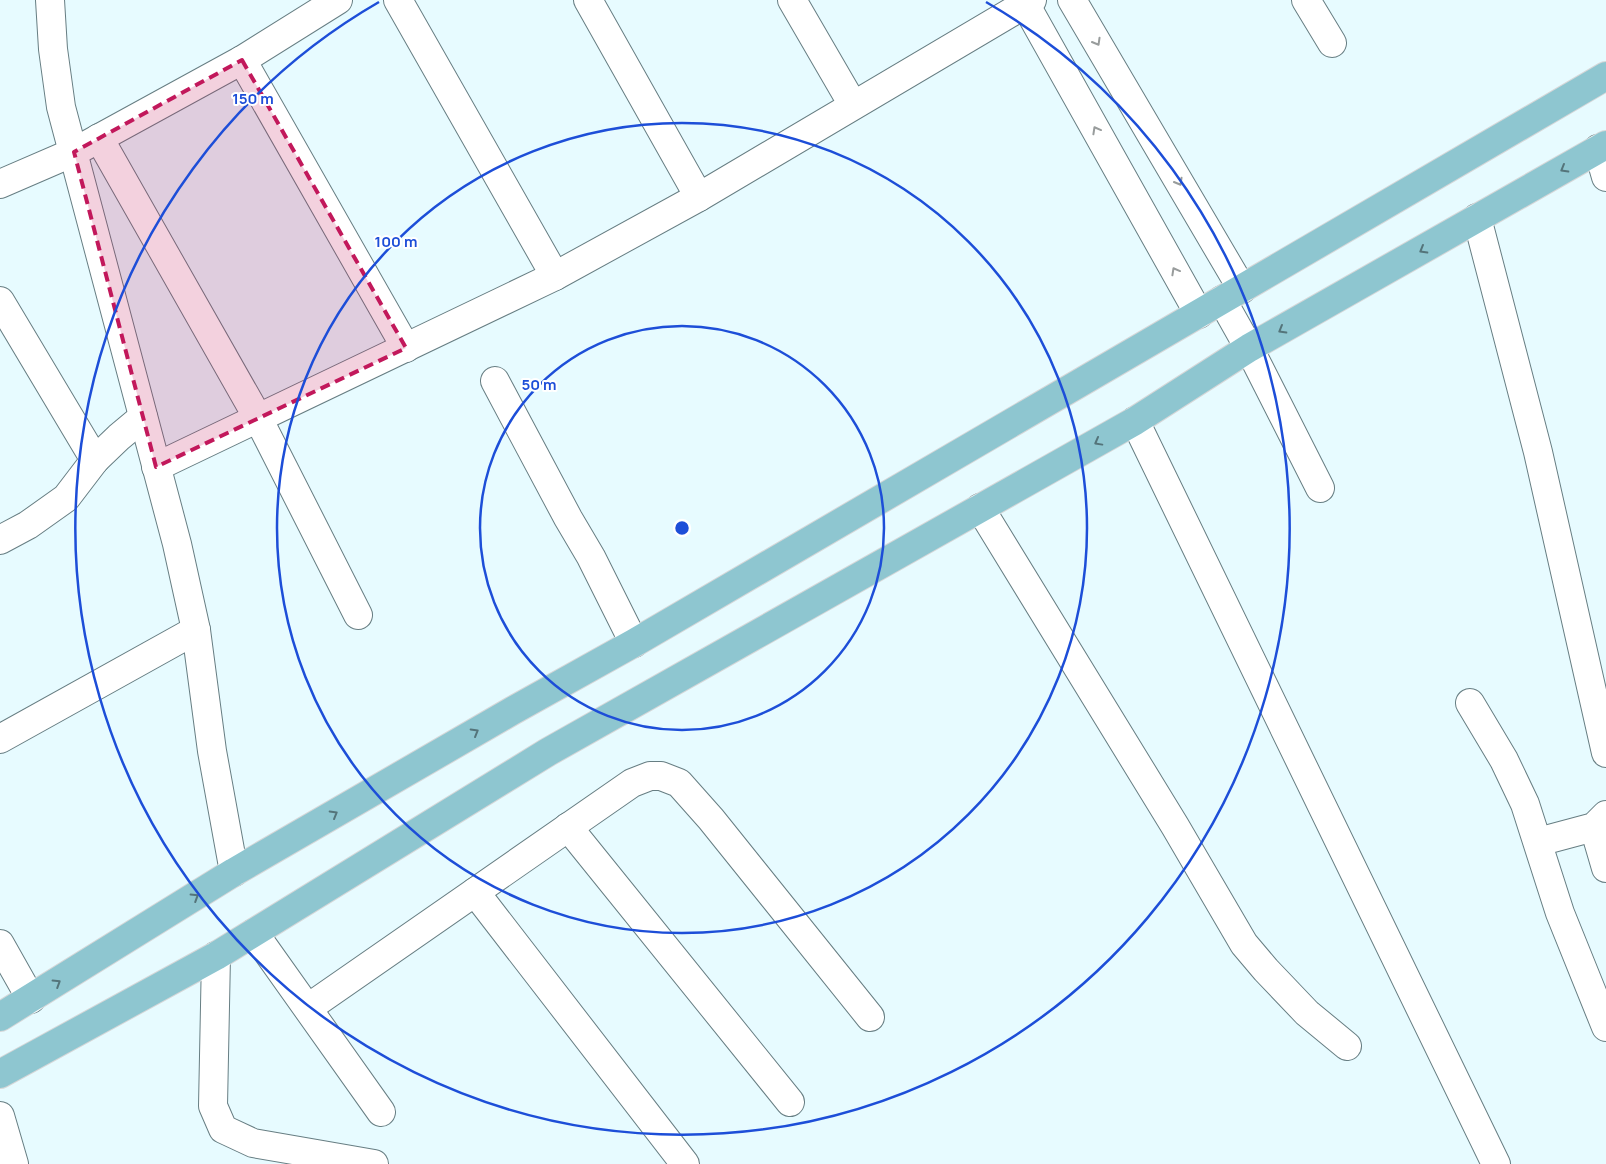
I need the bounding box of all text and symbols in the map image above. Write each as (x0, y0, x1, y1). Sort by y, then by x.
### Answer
one-way arrow (1091, 37, 1101, 46)
text: 150 m (232, 88, 274, 109)
one-way arrow (1092, 126, 1102, 135)
one-way arrow (1560, 163, 1569, 173)
one-way arrow (1173, 177, 1183, 186)
text: 100 m (375, 231, 417, 252)
one-way arrow (1419, 243, 1428, 253)
one-way arrow (1172, 268, 1182, 277)
one-way arrow (1278, 324, 1287, 334)
text: 50 m (521, 374, 557, 395)
one-way arrow (1094, 435, 1103, 445)
centre of rings (673, 519, 691, 537)
one-way arrow (470, 729, 479, 739)
one-way arrow (329, 810, 338, 820)
one-way arrow (189, 893, 198, 903)
one-way arrow (51, 979, 60, 989)

